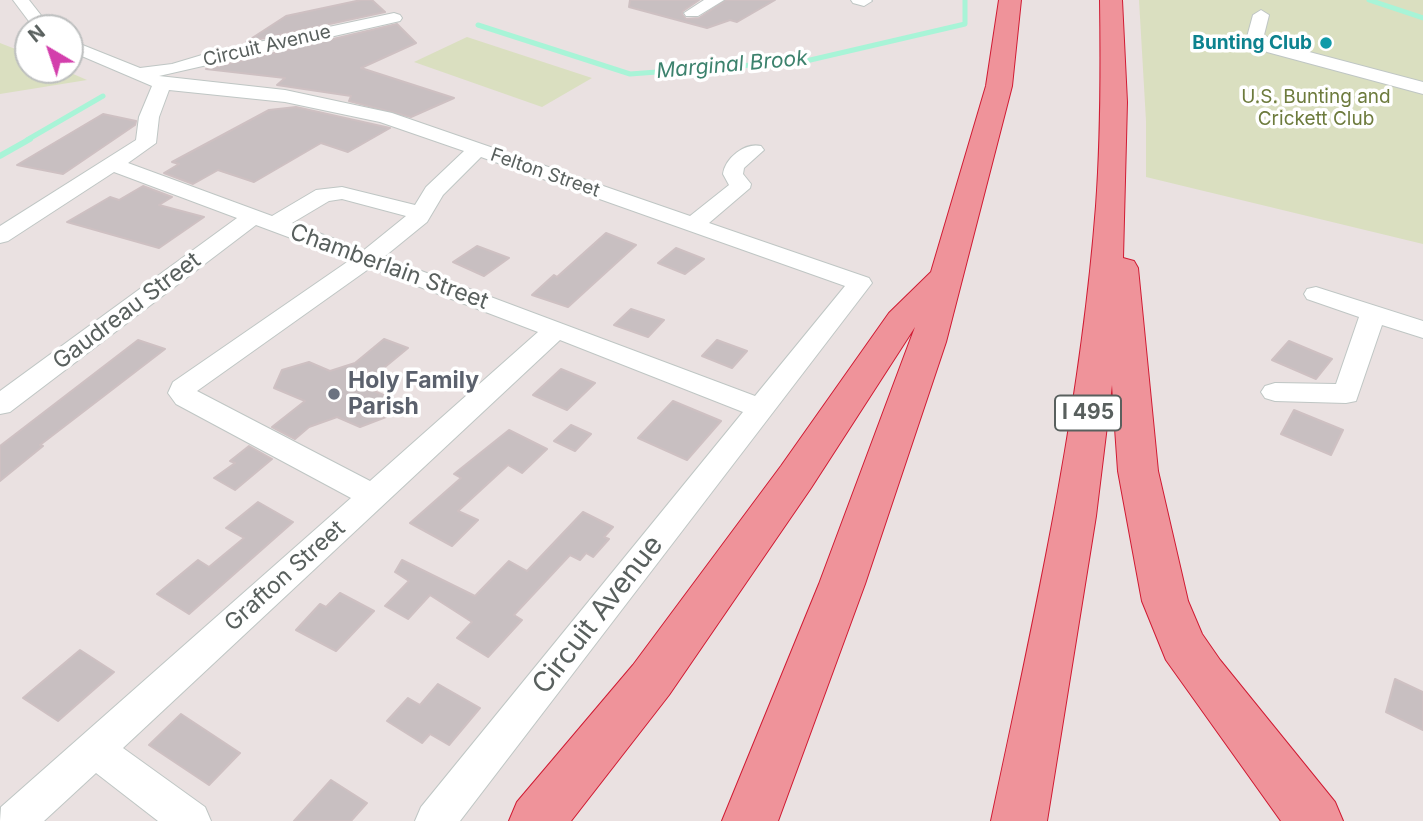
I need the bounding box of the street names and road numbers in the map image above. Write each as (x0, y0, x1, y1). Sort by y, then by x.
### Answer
street label: Circuit Avenue (201, 20, 333, 72)
street label: Felton Street (487, 144, 603, 202)
street label: Chamberlain Street (286, 218, 492, 316)
street label: Gaudreau Street (48, 247, 206, 375)
road number: I 495 (1055, 396, 1121, 430)
street label: Grafton Street (219, 515, 351, 637)
street label: Circuit Avenue (526, 529, 670, 701)

